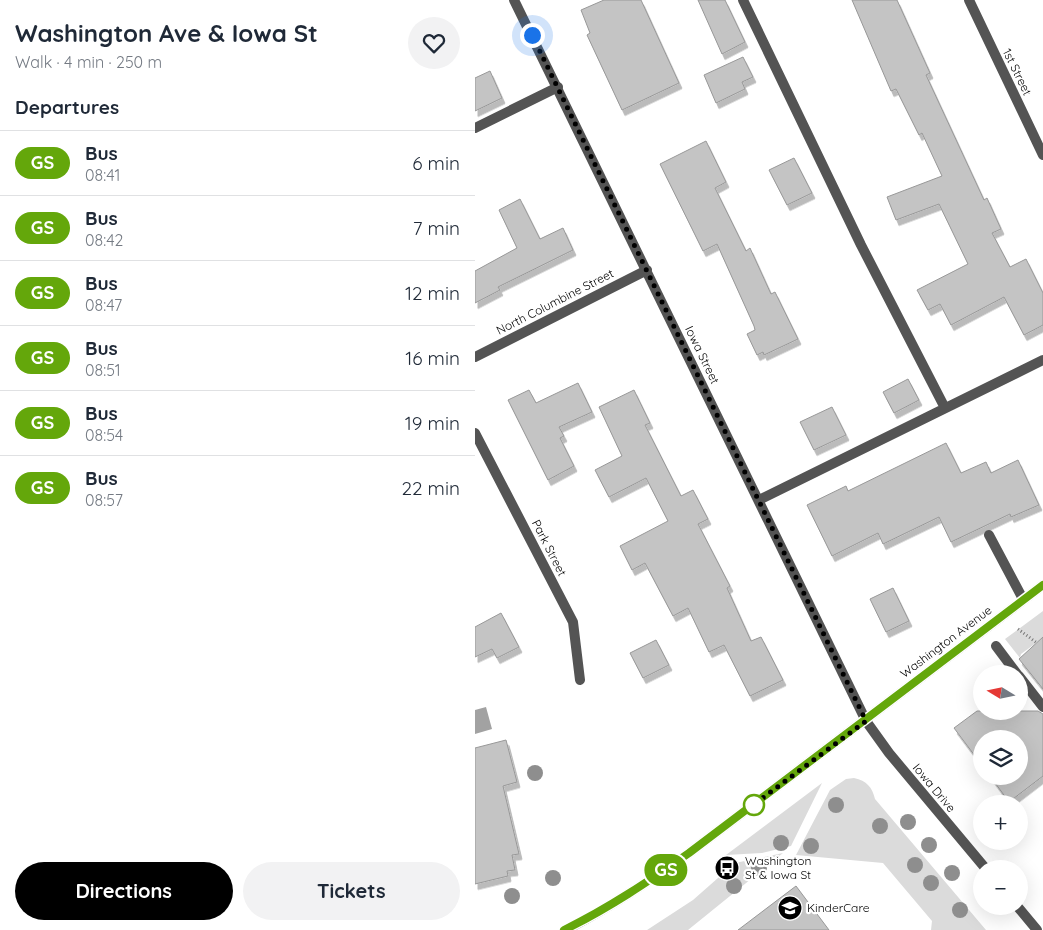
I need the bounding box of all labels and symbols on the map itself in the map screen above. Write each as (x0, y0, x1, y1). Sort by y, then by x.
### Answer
your location (520, 23, 545, 48)
street label: 1st Street (1000, 46, 1035, 98)
street label: North Columbine Street (493, 265, 616, 338)
street label: Iowa Street (682, 323, 723, 386)
street label: Park Street (529, 517, 570, 579)
street label: Washington Avenue (897, 602, 995, 681)
north arrow (973, 665, 1027, 720)
street label: Iowa Drive (910, 760, 959, 815)
unlabelled marker (743, 794, 765, 816)
place label: Washington St & Iowa St (745, 853, 811, 882)
line badge: GS (643, 854, 689, 886)
bus stop icon: Washington St & Iowa St (714, 855, 740, 881)
school or university icon: KinderCare (777, 895, 803, 921)
place label: KinderCare (807, 900, 870, 915)

